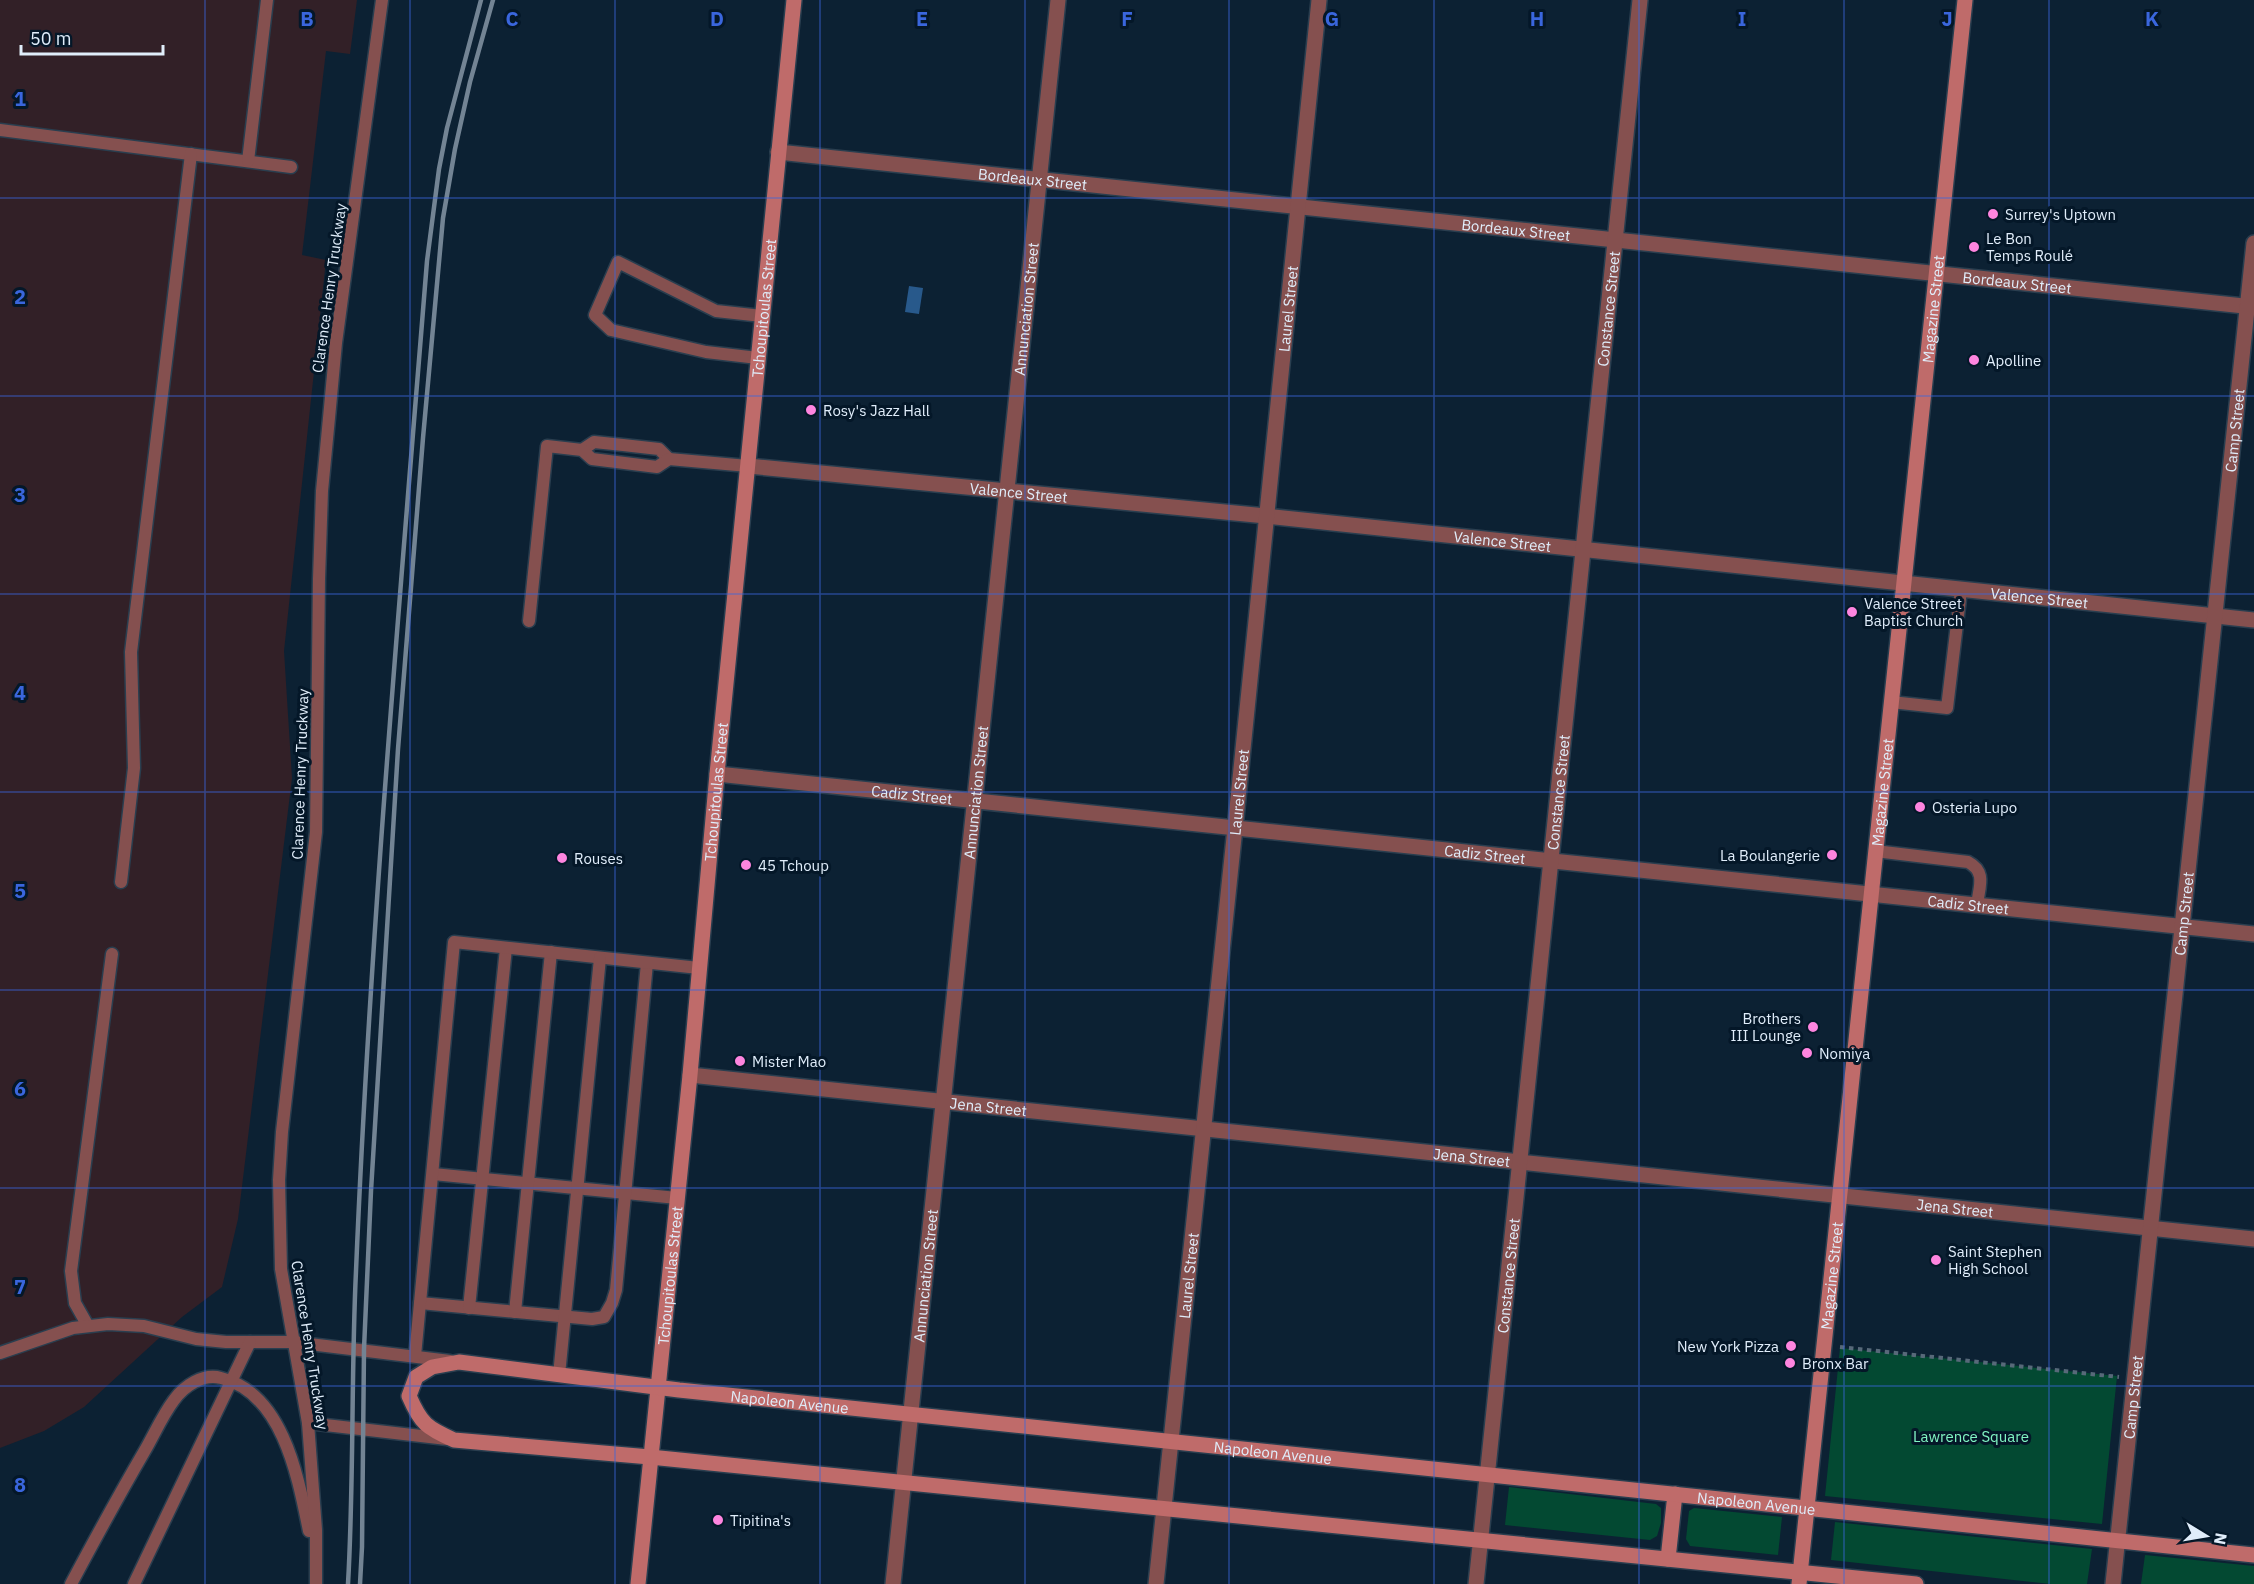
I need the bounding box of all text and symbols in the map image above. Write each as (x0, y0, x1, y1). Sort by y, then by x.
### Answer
text: B (300, 5, 314, 32)
text: C (505, 5, 519, 32)
text: D (710, 5, 724, 32)
text: E (916, 5, 928, 32)
text: F (1121, 5, 1133, 32)
text: G (1325, 5, 1339, 32)
text: H (1530, 5, 1544, 32)
text: I (1738, 5, 1746, 32)
text: J (1941, 5, 1953, 32)
text: K (2145, 5, 2159, 32)
scale bar (21, 18, 164, 56)
text: 50 m (30, 27, 72, 50)
text: 1 (14, 85, 26, 112)
street label: Bordeaux Street (977, 164, 1088, 194)
street label: Clarence Henry Truckway (308, 201, 350, 374)
place label: Surrey's Uptown (2005, 205, 2116, 224)
marker: Surrey's Uptown (1986, 207, 2000, 221)
street label: Bordeaux Street (1461, 214, 1571, 245)
place label: Le Bon Temps Roulé (1986, 229, 2073, 265)
street label: Tchoupitoulas Street (747, 238, 780, 378)
marker: Le Bon Temps Roulé (1967, 240, 1981, 254)
street label: Annunciation Street (1009, 241, 1042, 376)
street label: Constance Street (1593, 250, 1623, 367)
street label: Magazine Street (1918, 254, 1948, 364)
street label: Laurel Street (1274, 265, 1301, 353)
street label: Bordeaux Street (1962, 267, 2073, 297)
text: 2 (14, 283, 26, 310)
place label: Apolline (1986, 351, 2041, 370)
marker: Apolline (1967, 353, 1981, 367)
street label: Camp Street (2220, 388, 2248, 473)
place label: Rosy's Jazz Hall (823, 401, 930, 420)
marker: Rosy's Jazz Hall (804, 403, 818, 417)
street label: Valence Street (969, 478, 1068, 506)
text: 3 (14, 481, 26, 508)
street label: Valence Street (1453, 526, 1552, 555)
street label: Valence Street (1990, 583, 2089, 612)
place label: Valence Street Baptist Church (1864, 594, 1963, 630)
marker: Valence Street Baptist Church (1845, 605, 1859, 619)
text: 4 (14, 679, 26, 706)
street label: Clarence Henry Truckway (288, 688, 312, 860)
street label: Tchoupitoulas Street (700, 721, 732, 862)
street label: Annunciation Street (959, 725, 992, 860)
street label: Constance Street (1543, 734, 1573, 851)
street label: Magazine Street (1867, 737, 1897, 847)
street label: Laurel Street (1225, 748, 1252, 836)
street label: Cadiz Street (870, 781, 953, 808)
place label: Osteria Lupo (1932, 798, 2017, 817)
marker: Osteria Lupo (1913, 800, 1927, 814)
street label: Cadiz Street (1443, 840, 1526, 868)
place label: La Boulangerie (1720, 846, 1820, 865)
marker: La Boulangerie (1825, 848, 1839, 862)
place label: Rouses (574, 849, 623, 868)
marker: Rouses (555, 851, 569, 865)
place label: 45 Tchoup (758, 856, 829, 875)
marker: 45 Tchoup (739, 858, 753, 872)
street label: Camp Street (2170, 871, 2197, 956)
text: 5 (14, 877, 26, 904)
street label: Cadiz Street (1927, 891, 2010, 918)
place label: Brothers III Lounge (1731, 1009, 1801, 1045)
marker: Brothers III Lounge (1806, 1020, 1820, 1034)
place label: Nomiya (1819, 1044, 1870, 1063)
marker: Nomiya (1800, 1046, 1814, 1060)
place label: Mister Mao (752, 1052, 826, 1071)
marker: Mister Mao (733, 1054, 747, 1068)
text: 6 (14, 1075, 26, 1102)
street label: Jena Street (949, 1093, 1028, 1120)
street label: Jena Street (1432, 1143, 1511, 1170)
street label: Jena Street (1916, 1194, 1994, 1221)
street label: Tchoupitoulas Street (653, 1205, 686, 1346)
street label: Annunciation Street (909, 1208, 941, 1343)
street label: Constance Street (1493, 1217, 1523, 1334)
street label: Magazine Street (1816, 1221, 1846, 1331)
street label: Laurel Street (1174, 1232, 1202, 1320)
place label: Saint Stephen High School (1948, 1242, 2042, 1278)
marker: Saint Stephen High School (1929, 1253, 1943, 1267)
street label: Clarence Henry Truckway (287, 1259, 333, 1431)
text: 7 (14, 1273, 26, 1300)
place label: New York Pizza (1677, 1337, 1779, 1356)
marker: New York Pizza (1784, 1339, 1798, 1353)
place label: Bronx Bar (1802, 1354, 1869, 1373)
street label: Camp Street (2119, 1354, 2146, 1440)
marker: Bronx Bar (1783, 1356, 1797, 1370)
street label: Napoleon Avenue (730, 1386, 850, 1417)
park label: Lawrence Square (1913, 1427, 2029, 1446)
street label: Napoleon Avenue (1213, 1437, 1333, 1468)
text: 8 (14, 1471, 26, 1498)
street label: Napoleon Avenue (1696, 1487, 1816, 1518)
north arrow (2176, 1506, 2236, 1566)
place label: Tipitina's (730, 1511, 791, 1530)
marker: Tipitina's (711, 1513, 725, 1527)
text: N (2210, 1531, 2232, 1546)

